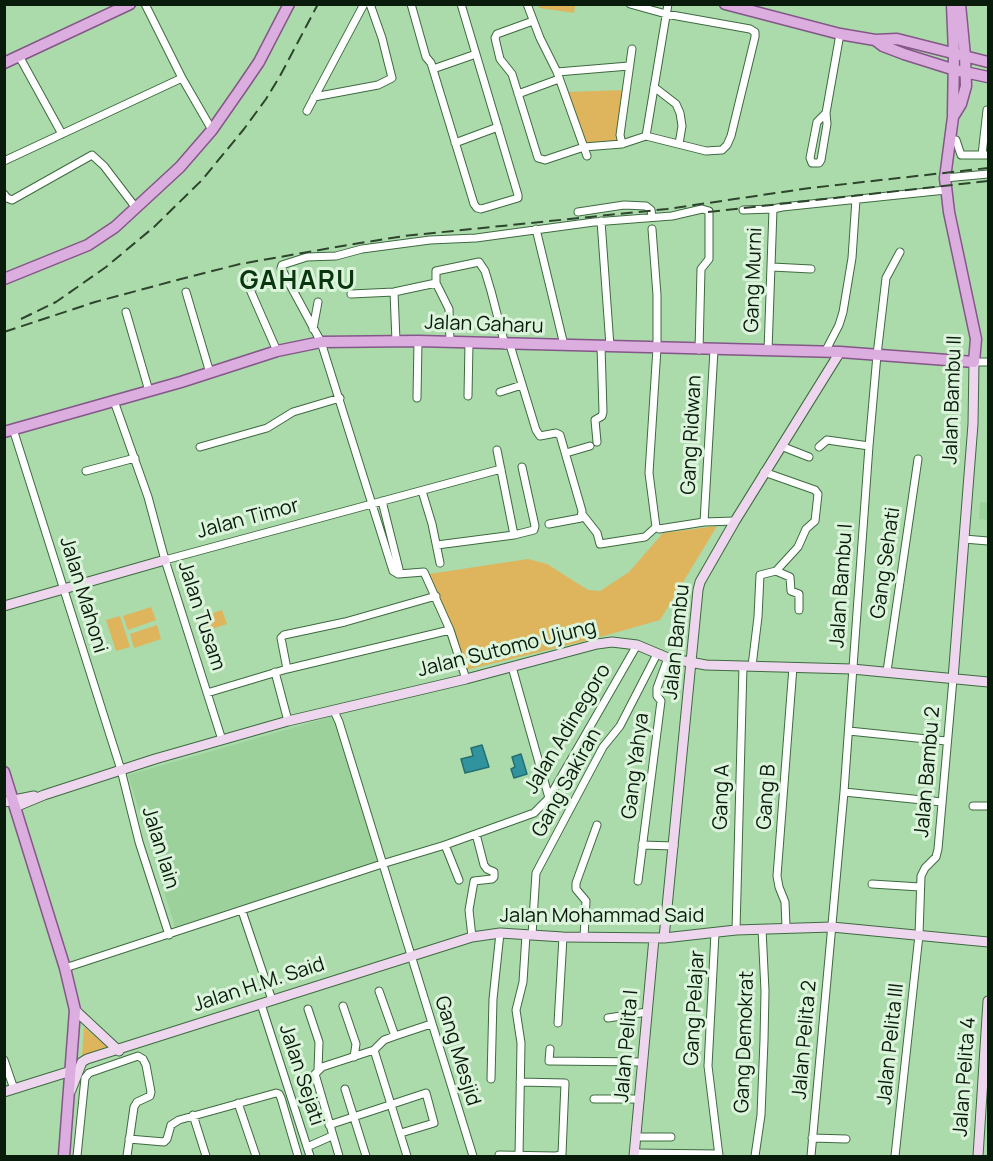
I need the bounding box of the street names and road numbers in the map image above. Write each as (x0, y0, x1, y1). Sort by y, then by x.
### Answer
street label: Gang Murni (740, 227, 768, 333)
street label: Jalan Gaharu (424, 311, 544, 339)
street label: Jalan Bambu II (939, 335, 967, 465)
street label: Gang Ridwan (677, 375, 707, 495)
street label: Jalan Timor (194, 494, 302, 544)
street label: Gang Sehati (866, 506, 906, 620)
street label: Jalan Bambu I (826, 523, 858, 649)
street label: Jalan Mahoni (54, 534, 112, 656)
street label: Jalan Tusam (172, 558, 230, 674)
street label: Jalan Bambu (659, 583, 695, 701)
street label: Jalan Sutomo Ujung (415, 615, 599, 683)
street label: Jalan Adinegoro (520, 660, 616, 798)
street label: Jalan Bambu 2 (910, 705, 946, 839)
street label: Gang Yahya (618, 712, 654, 820)
street label: Gang Sakiran (527, 724, 607, 842)
street label: Gang A (709, 764, 735, 830)
street label: Gang B (753, 764, 781, 830)
street label: Jalan Iain (136, 804, 184, 892)
street label: Jalan Mohammad Said (500, 904, 704, 928)
street label: Gang Pelajar (680, 950, 710, 1066)
street label: Jalan H.M. Said (190, 952, 328, 1018)
street label: Gang Demokrat (731, 970, 759, 1114)
street label: Jalan Pelita 2 (788, 979, 822, 1101)
street label: Jalan Pelita III (873, 982, 909, 1106)
street label: Jalan Pelita I (610, 989, 644, 1103)
street label: Gang Mesjid (429, 993, 485, 1109)
street label: Jalan Pelita 4 (949, 1016, 981, 1138)
street label: Jalan Sejati (273, 1021, 329, 1129)

